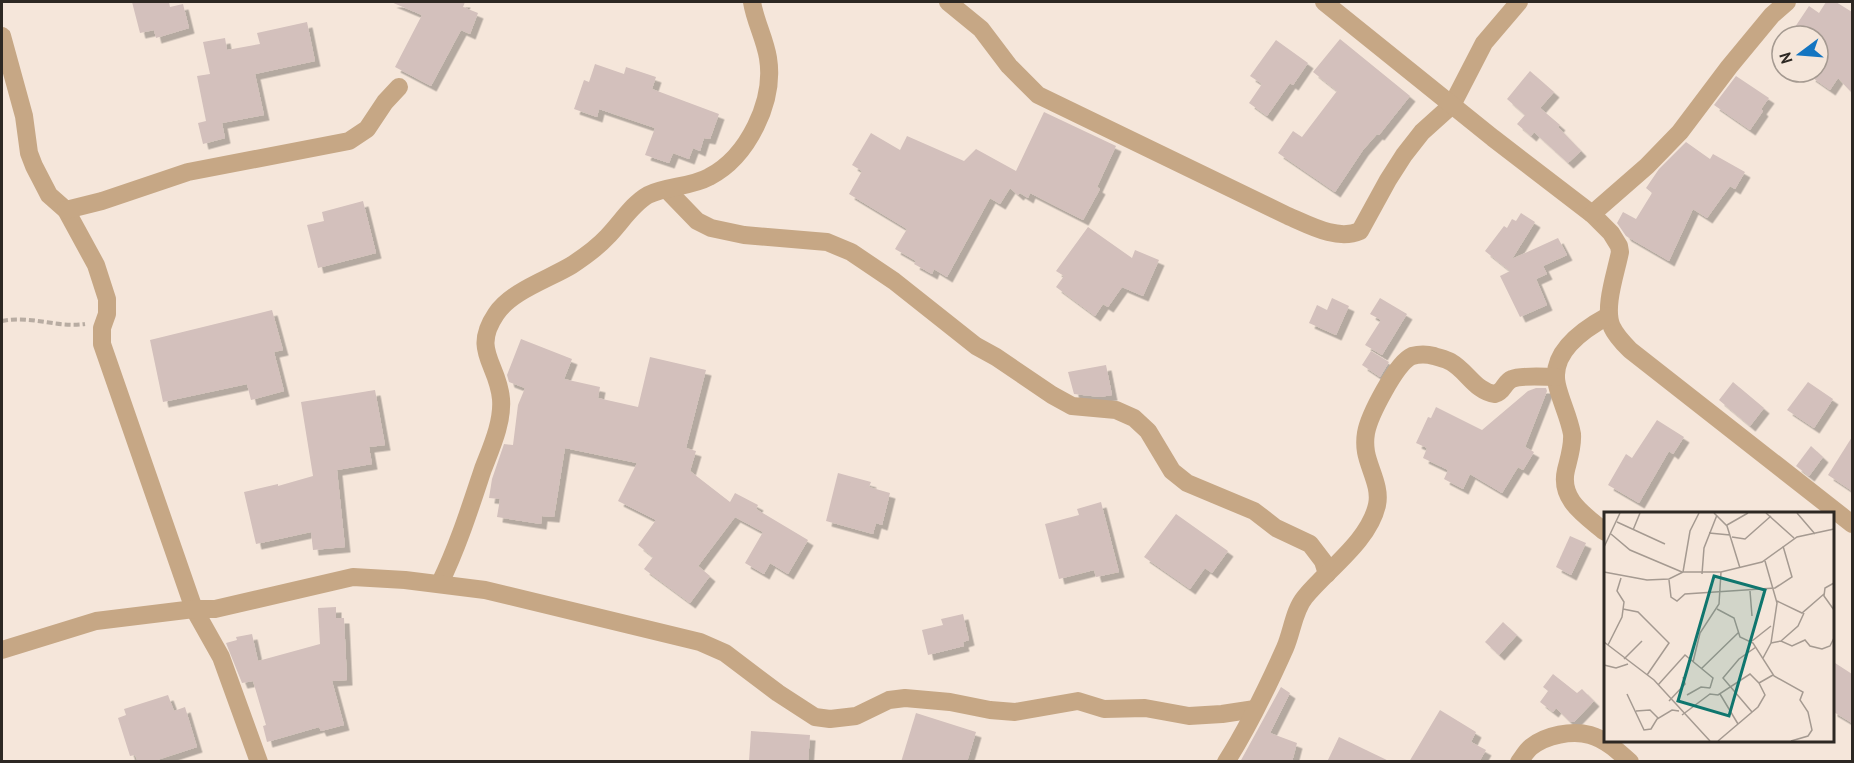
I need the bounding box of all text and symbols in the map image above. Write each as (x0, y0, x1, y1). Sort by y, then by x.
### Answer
north arrow (1770, 24, 1830, 84)
text: N (1775, 50, 1797, 66)
inset map (1604, 512, 1833, 742)

